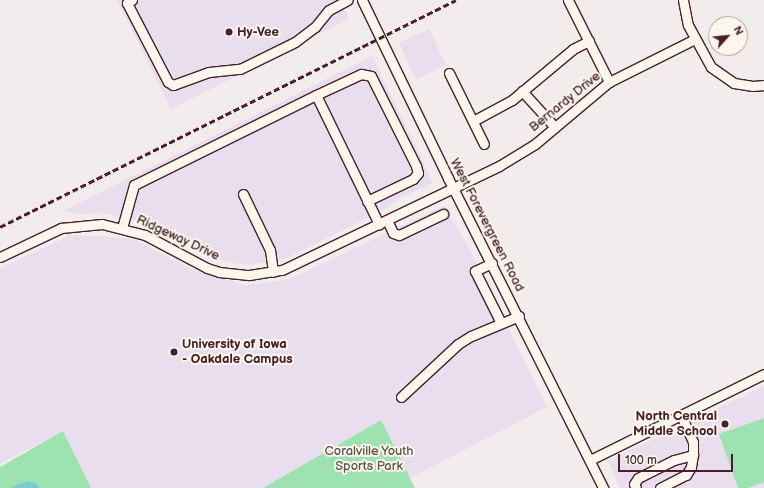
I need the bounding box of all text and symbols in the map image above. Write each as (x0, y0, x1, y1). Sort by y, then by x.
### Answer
north arrow (708, 16, 748, 56)
place label: Hy-Vee (237, 24, 279, 40)
text: N (731, 24, 746, 37)
marker: Hy-Vee (224, 27, 234, 37)
street label: Bernardy Drive (526, 68, 604, 136)
street label: West Forevergreen Road (447, 156, 527, 294)
street label: Ridgeway Drive (134, 212, 222, 264)
place label: University of Iowa - Oakdale Campus (182, 337, 293, 368)
marker: University of Iowa - Oakdale Campus (169, 347, 179, 357)
place label: North Central Middle School (633, 409, 717, 440)
marker: North Central Middle School (720, 419, 730, 429)
park label: Coralville Youth Sports Park (324, 444, 414, 475)
scale bar (620, 446, 735, 472)
text: 100 m (625, 453, 657, 468)

